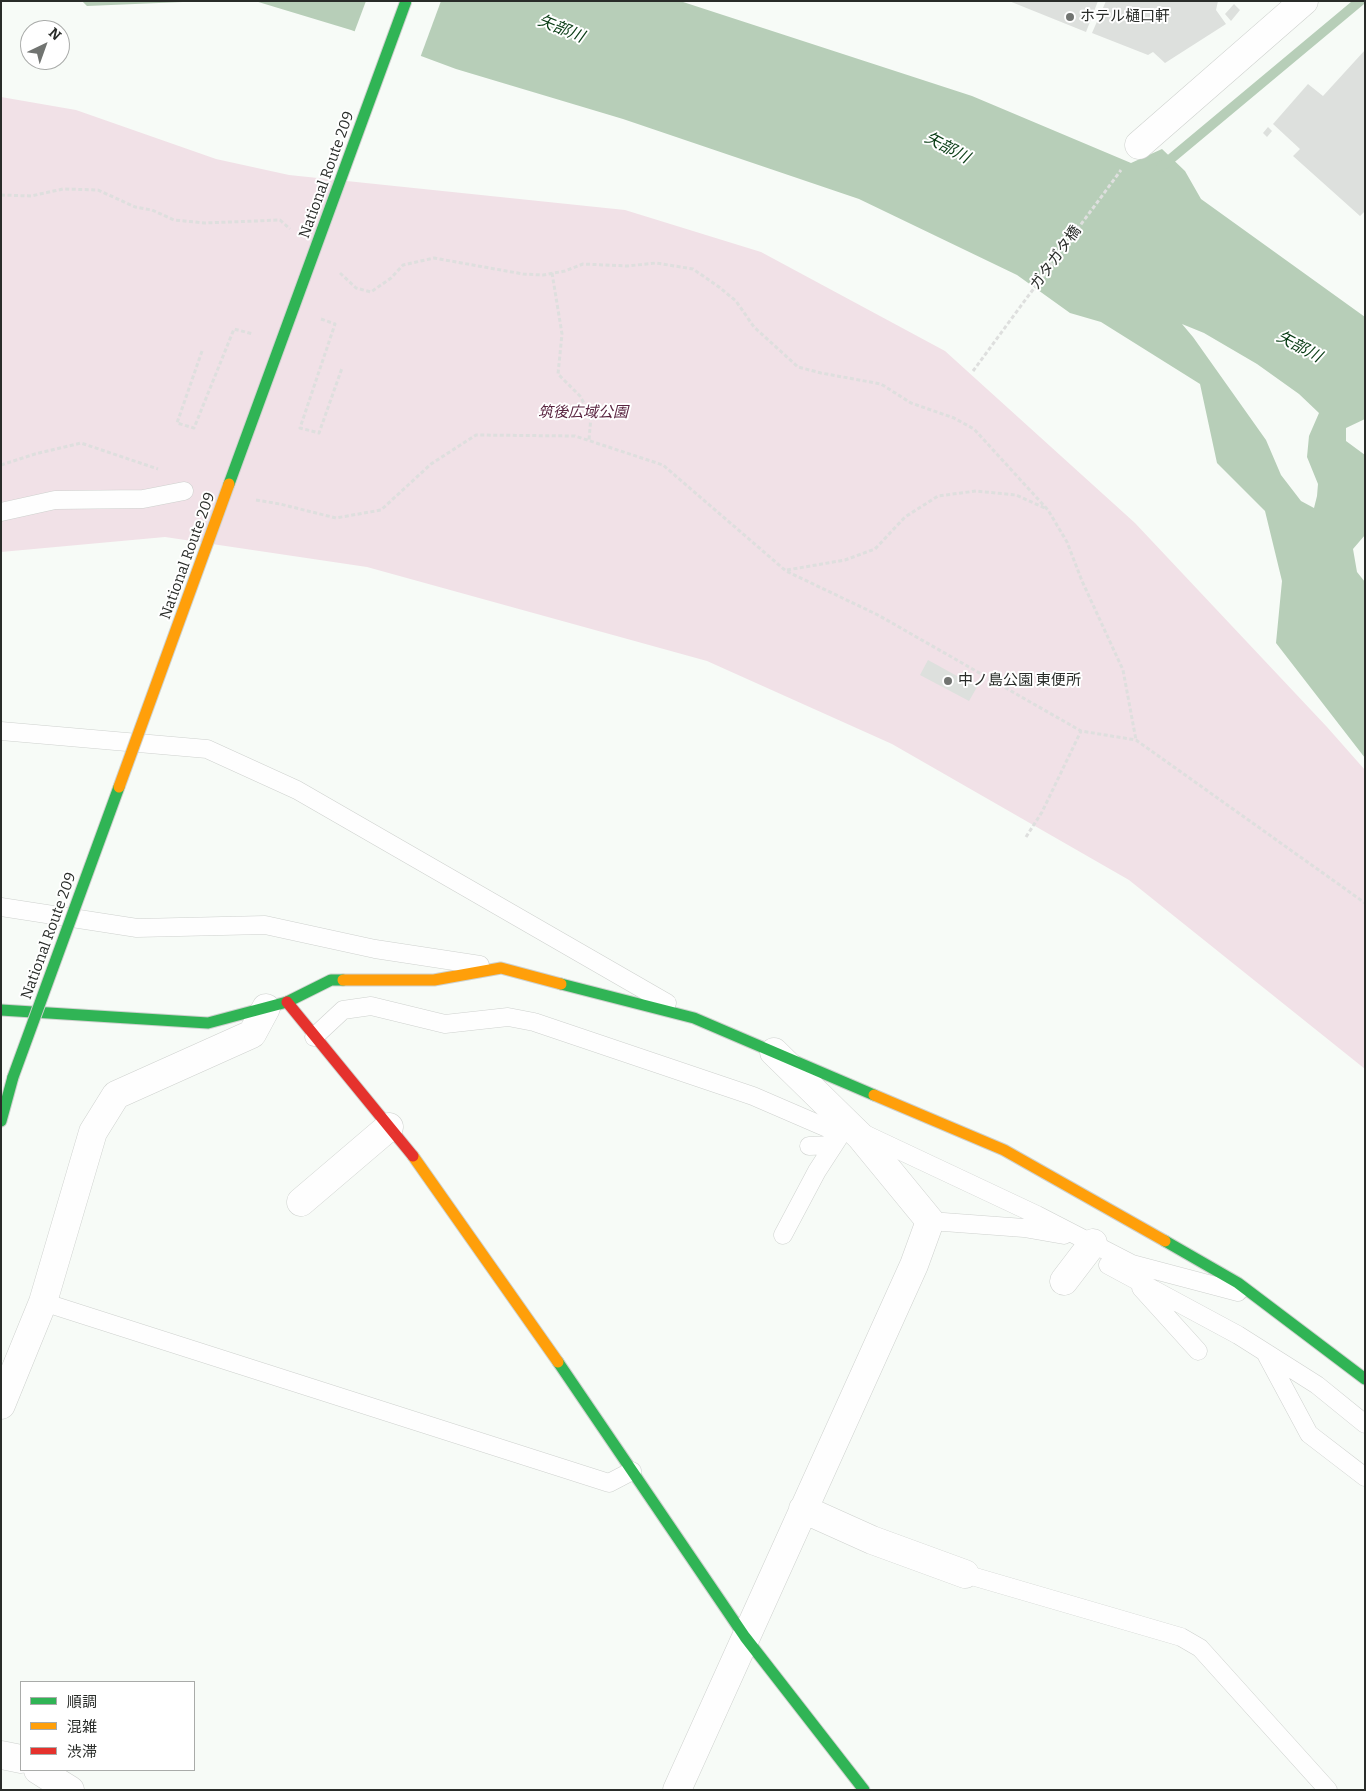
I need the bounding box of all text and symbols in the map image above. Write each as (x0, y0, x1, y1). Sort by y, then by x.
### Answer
place label: ホテル樋口軒 (1080, 8, 1170, 26)
water label: 矢部川 (535, 11, 587, 47)
marker: ホテル樋口軒 (1064, 11, 1076, 23)
north arrow (20, 20, 70, 70)
text: N (45, 24, 64, 44)
street label: National Route 209 (296, 109, 358, 241)
water label: 矢部川 (921, 128, 973, 168)
street label: ガタガタ橋 (1027, 222, 1085, 294)
water label: 矢部川 (1273, 327, 1325, 367)
park label: 筑後広域公園 (538, 404, 628, 422)
street label: National Route 209 (157, 490, 219, 622)
place label: 中ノ島公園 東便所 (958, 672, 1081, 690)
marker: 中ノ島公園 東便所 (942, 675, 954, 687)
street label: National Route 209 (18, 870, 80, 1002)
legend (20, 1681, 195, 1771)
text: 順調 (67, 1693, 97, 1711)
text: 混雑 (67, 1718, 97, 1736)
text: 渋滞 (67, 1743, 97, 1761)

